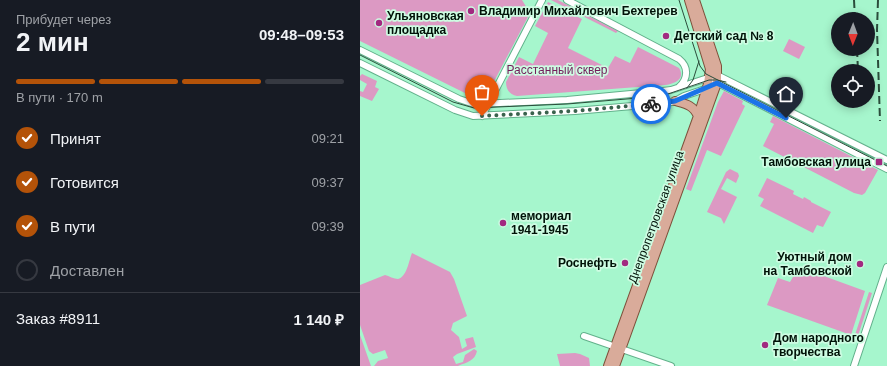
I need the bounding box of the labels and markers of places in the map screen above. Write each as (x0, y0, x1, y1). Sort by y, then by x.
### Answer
place label: Владимир Михайлович Бехтерев (479, 4, 678, 18)
marker: Владимир Михайлович Бехтерев (466, 6, 476, 16)
place label: Ульяновская площадка (387, 9, 464, 37)
marker: Ульяновская площадка (374, 18, 384, 28)
place label: Детский сад № 8 (674, 29, 774, 43)
marker: Детский сад № 8 (661, 31, 671, 41)
pin (465, 75, 499, 116)
pin (769, 77, 803, 118)
place label: Тамбовская улица (761, 155, 871, 169)
marker: Тамбовская улица (874, 157, 884, 167)
place label: мемориал 1941-1945 (511, 209, 571, 237)
marker: мемориал 1941-1945 (498, 218, 508, 228)
place label: Уютный дом на Тамбовской (763, 250, 852, 278)
place label: Роснефть (558, 256, 617, 270)
marker: Роснефть (620, 258, 630, 268)
marker: Уютный дом на Тамбовской (855, 259, 865, 269)
place label: Дом народного творчества (773, 331, 864, 359)
marker: Дом народного творчества (760, 340, 770, 350)

